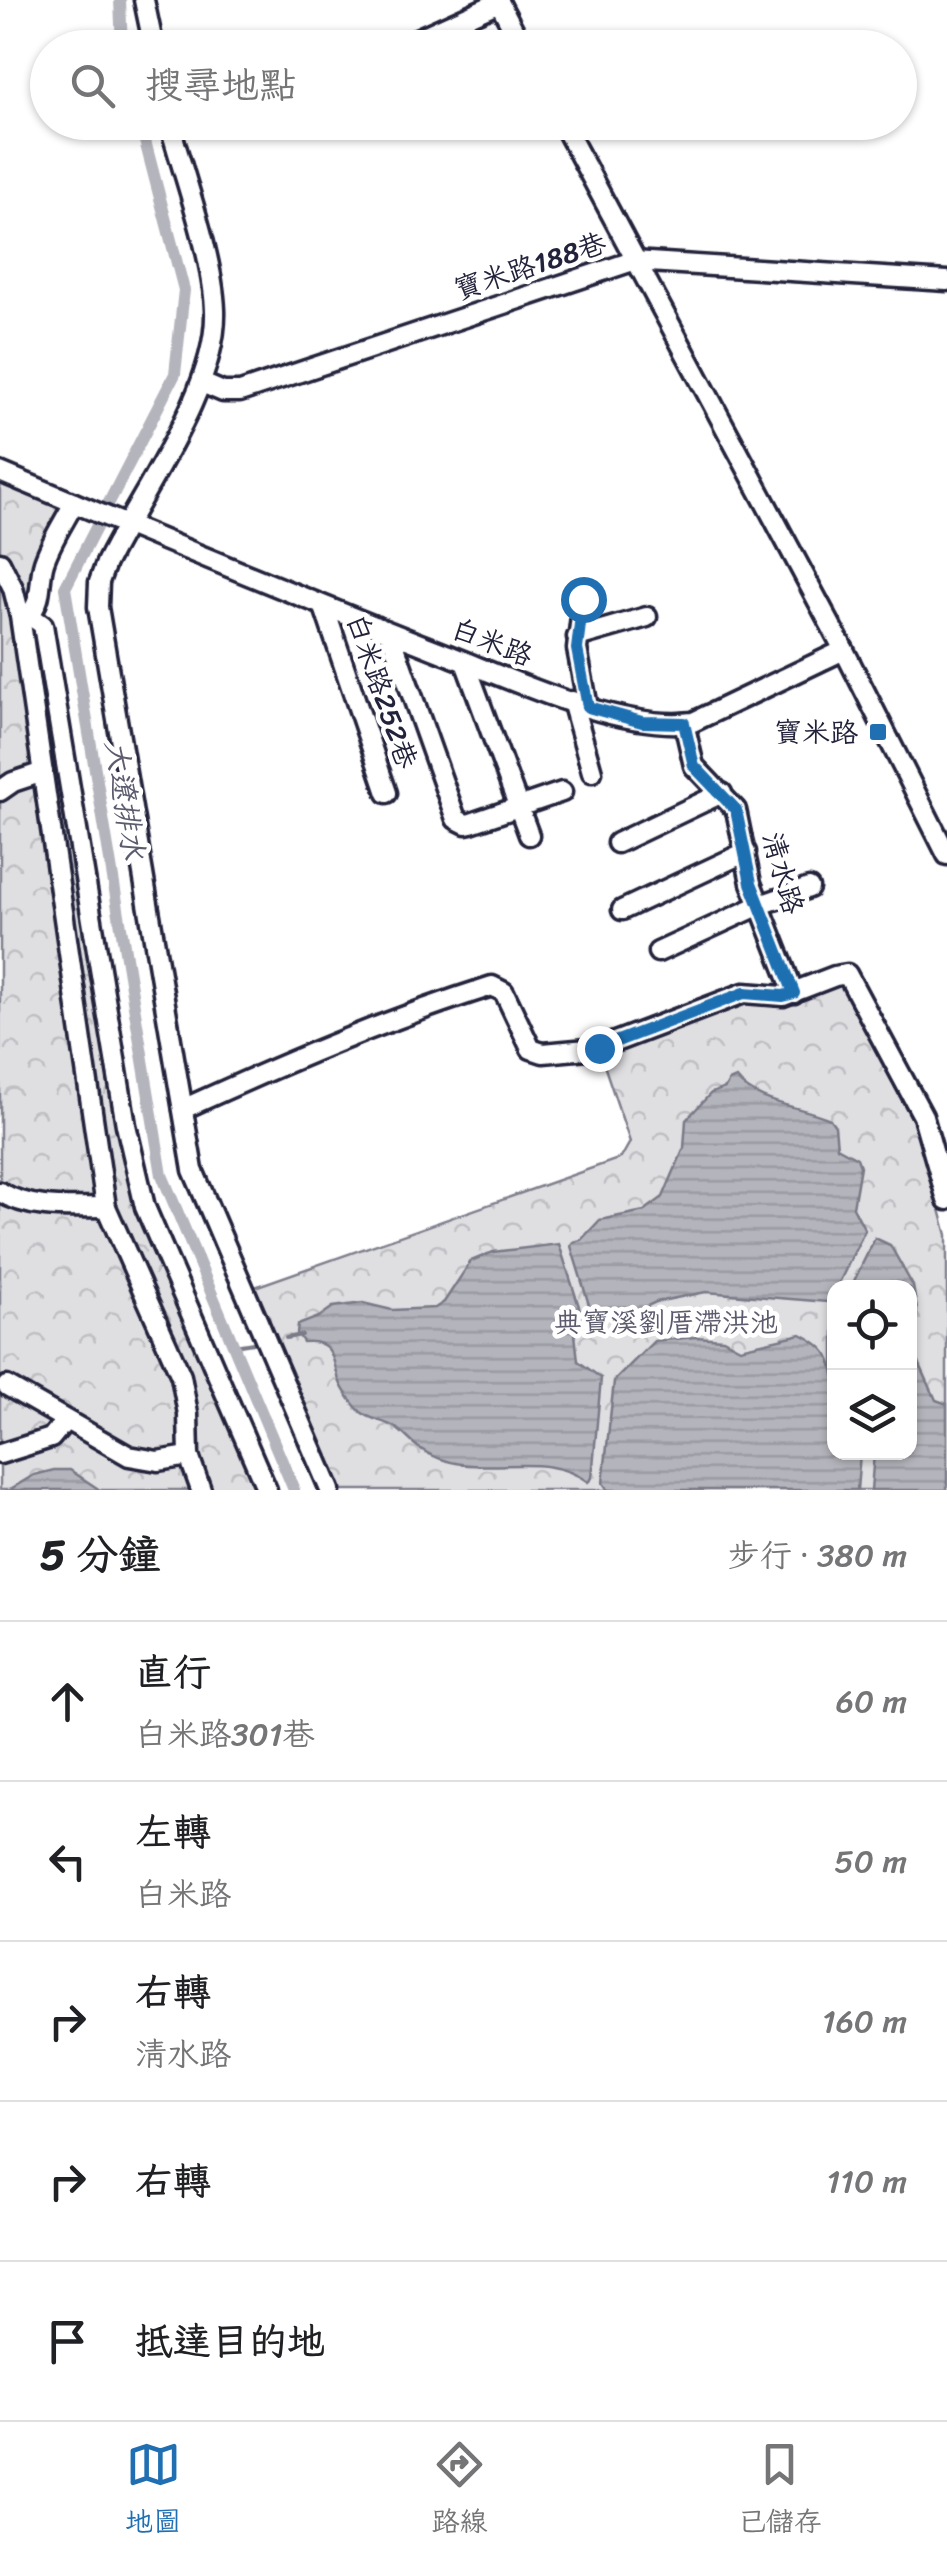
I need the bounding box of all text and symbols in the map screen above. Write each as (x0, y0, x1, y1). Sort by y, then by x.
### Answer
search box (30, 30, 917, 140)
text: 搜尋地點 (145, 52, 297, 119)
icon: search (65, 58, 120, 113)
street label: 寶米路188巷 (447, 218, 614, 314)
route start (561, 577, 607, 623)
street label: 白米路 (444, 604, 540, 680)
street label: 白米路252巷 (333, 607, 432, 776)
place label: 寶米路 (774, 708, 858, 757)
marker: 寶米路 (867, 721, 889, 743)
water label: 大遼排水 (89, 737, 161, 864)
street label: 清水路 (748, 826, 818, 920)
route end (577, 1026, 623, 1072)
map controls (827, 1280, 917, 1460)
button: locate (827, 1280, 917, 1370)
park label: 典寶溪劉厝滯洪池 (554, 1298, 778, 1347)
button: layers (827, 1370, 917, 1460)
text: 5 分鐘 (40, 1518, 161, 1592)
text: 步行 · 380 m (728, 1527, 907, 1584)
text: 直行 (135, 1639, 211, 1706)
text: 60 m (836, 1673, 907, 1730)
icon: ahead (40, 1674, 95, 1729)
text: 白米路301巷 (135, 1706, 315, 1763)
text: 左轉 (135, 1799, 211, 1866)
text: 50 m (834, 1833, 907, 1890)
icon: left (40, 1834, 95, 1889)
text: 白米路 (135, 1866, 231, 1923)
text: 右轉 (135, 1959, 211, 2026)
text: 160 m (822, 1993, 907, 2050)
icon: right (40, 1994, 95, 2049)
text: 清水路 (135, 2026, 231, 2083)
text: 右轉 (135, 2148, 211, 2215)
text: 110 m (826, 2153, 907, 2210)
icon: right (40, 2154, 95, 2209)
text: 抵達目的地 (135, 2308, 325, 2375)
icon: arrive (40, 2314, 95, 2369)
tab: 地圖 (125, 2437, 181, 2546)
tab: 路線 (431, 2437, 488, 2546)
tab: 已儲存 (738, 2437, 822, 2546)

